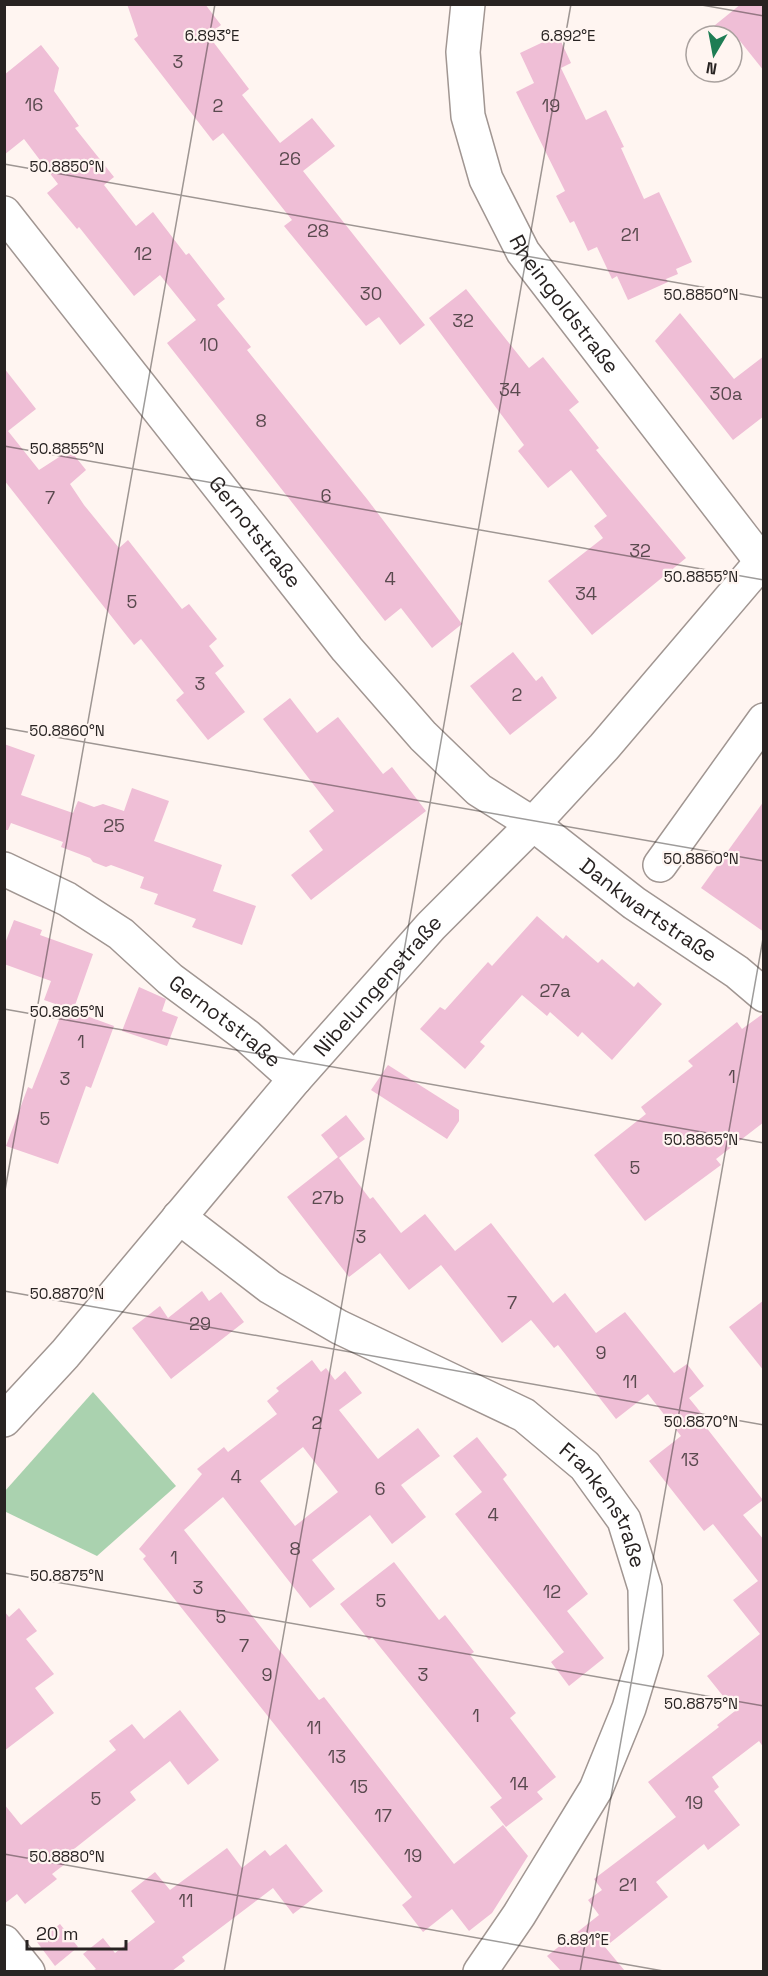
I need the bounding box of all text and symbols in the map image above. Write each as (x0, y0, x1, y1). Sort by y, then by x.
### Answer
north arrow (684, 24, 744, 84)
text: 6.893°E (185, 26, 239, 45)
text: 6.892°E (541, 26, 595, 45)
house number: 3 (173, 50, 183, 73)
text: N (704, 57, 719, 80)
house number: 16 (25, 93, 43, 116)
house number: 2 (213, 94, 223, 117)
house number: 19 (542, 94, 560, 117)
house number: 26 (279, 147, 301, 170)
text: 50.8850°N (29, 157, 105, 176)
house number: 28 (307, 219, 329, 242)
house number: 21 (621, 223, 639, 246)
street label: Rheingoldstraße (503, 230, 626, 379)
house number: 12 (134, 242, 152, 265)
house number: 30 (360, 282, 382, 305)
text: 50.8850°N (663, 285, 739, 304)
house number: 32 (452, 309, 474, 332)
house number: 10 (199, 333, 219, 356)
house number: 34 (499, 378, 521, 401)
house number: 30a (710, 382, 742, 405)
house number: 8 (255, 409, 267, 432)
text: 50.8855°N (30, 439, 104, 458)
street label: Gernotstraße (203, 470, 308, 593)
house number: 6 (320, 484, 332, 507)
house number: 7 (45, 486, 55, 509)
house number: 32 (629, 539, 651, 562)
house number: 4 (384, 567, 396, 590)
text: 50.8855°N (664, 567, 738, 586)
house number: 34 (575, 582, 597, 605)
house number: 5 (127, 590, 137, 613)
house number: 3 (195, 672, 205, 695)
house number: 2 (512, 683, 522, 706)
text: 50.8860°N (29, 721, 105, 740)
house number: 25 (103, 814, 125, 837)
text: 50.8860°N (663, 849, 739, 868)
street label: Dankwartstraße (575, 852, 722, 968)
street label: Nibelungenstraße (307, 909, 447, 1062)
street label: Gernotstraße (164, 969, 287, 1073)
house number: 27a (539, 979, 571, 1002)
text: 50.8865°N (30, 1002, 104, 1021)
house number: 1 (77, 1030, 85, 1053)
house number: 1 (728, 1065, 736, 1088)
house number: 3 (60, 1067, 70, 1090)
house number: 5 (40, 1107, 50, 1130)
text: 50.8865°N (664, 1130, 738, 1149)
house number: 5 (630, 1156, 640, 1179)
house number: 27b (312, 1186, 344, 1209)
house number: 3 (356, 1225, 366, 1248)
text: 50.8870°N (30, 1284, 104, 1303)
house number: 7 (507, 1291, 517, 1314)
house number: 29 (189, 1312, 211, 1335)
house number: 9 (595, 1341, 607, 1364)
house number: 11 (622, 1370, 638, 1393)
house number: 2 (312, 1411, 322, 1434)
text: 50.8870°N (664, 1412, 738, 1431)
street label: Frankenstraße (554, 1436, 652, 1571)
house number: 13 (681, 1448, 699, 1471)
house number: 4 (230, 1465, 242, 1488)
house number: 6 (374, 1477, 386, 1500)
house number: 4 (487, 1503, 499, 1526)
house number: 8 (289, 1537, 301, 1560)
house number: 1 (170, 1546, 178, 1569)
text: 50.8875°N (30, 1566, 104, 1585)
house number: 3 (193, 1576, 203, 1599)
house number: 12 (543, 1580, 561, 1603)
house number: 5 (376, 1589, 386, 1612)
house number: 5 (216, 1605, 226, 1628)
house number: 7 (239, 1634, 249, 1657)
house number: 9 (261, 1663, 273, 1686)
house number: 3 (418, 1663, 428, 1686)
text: 50.8875°N (664, 1694, 738, 1713)
house number: 1 (472, 1704, 480, 1727)
house number: 11 (306, 1716, 322, 1739)
house number: 13 (328, 1745, 346, 1768)
house number: 14 (510, 1772, 528, 1795)
house number: 15 (350, 1775, 368, 1798)
house number: 5 (91, 1787, 101, 1810)
house number: 19 (685, 1791, 703, 1814)
house number: 17 (374, 1804, 392, 1827)
house number: 19 (404, 1844, 422, 1867)
text: 50.8880°N (29, 1847, 105, 1866)
house number: 21 (619, 1873, 637, 1896)
house number: 11 (178, 1889, 194, 1912)
scale bar (27, 1913, 126, 1951)
text: 20 m (36, 1922, 79, 1945)
text: 6.891°E (557, 1930, 609, 1949)

